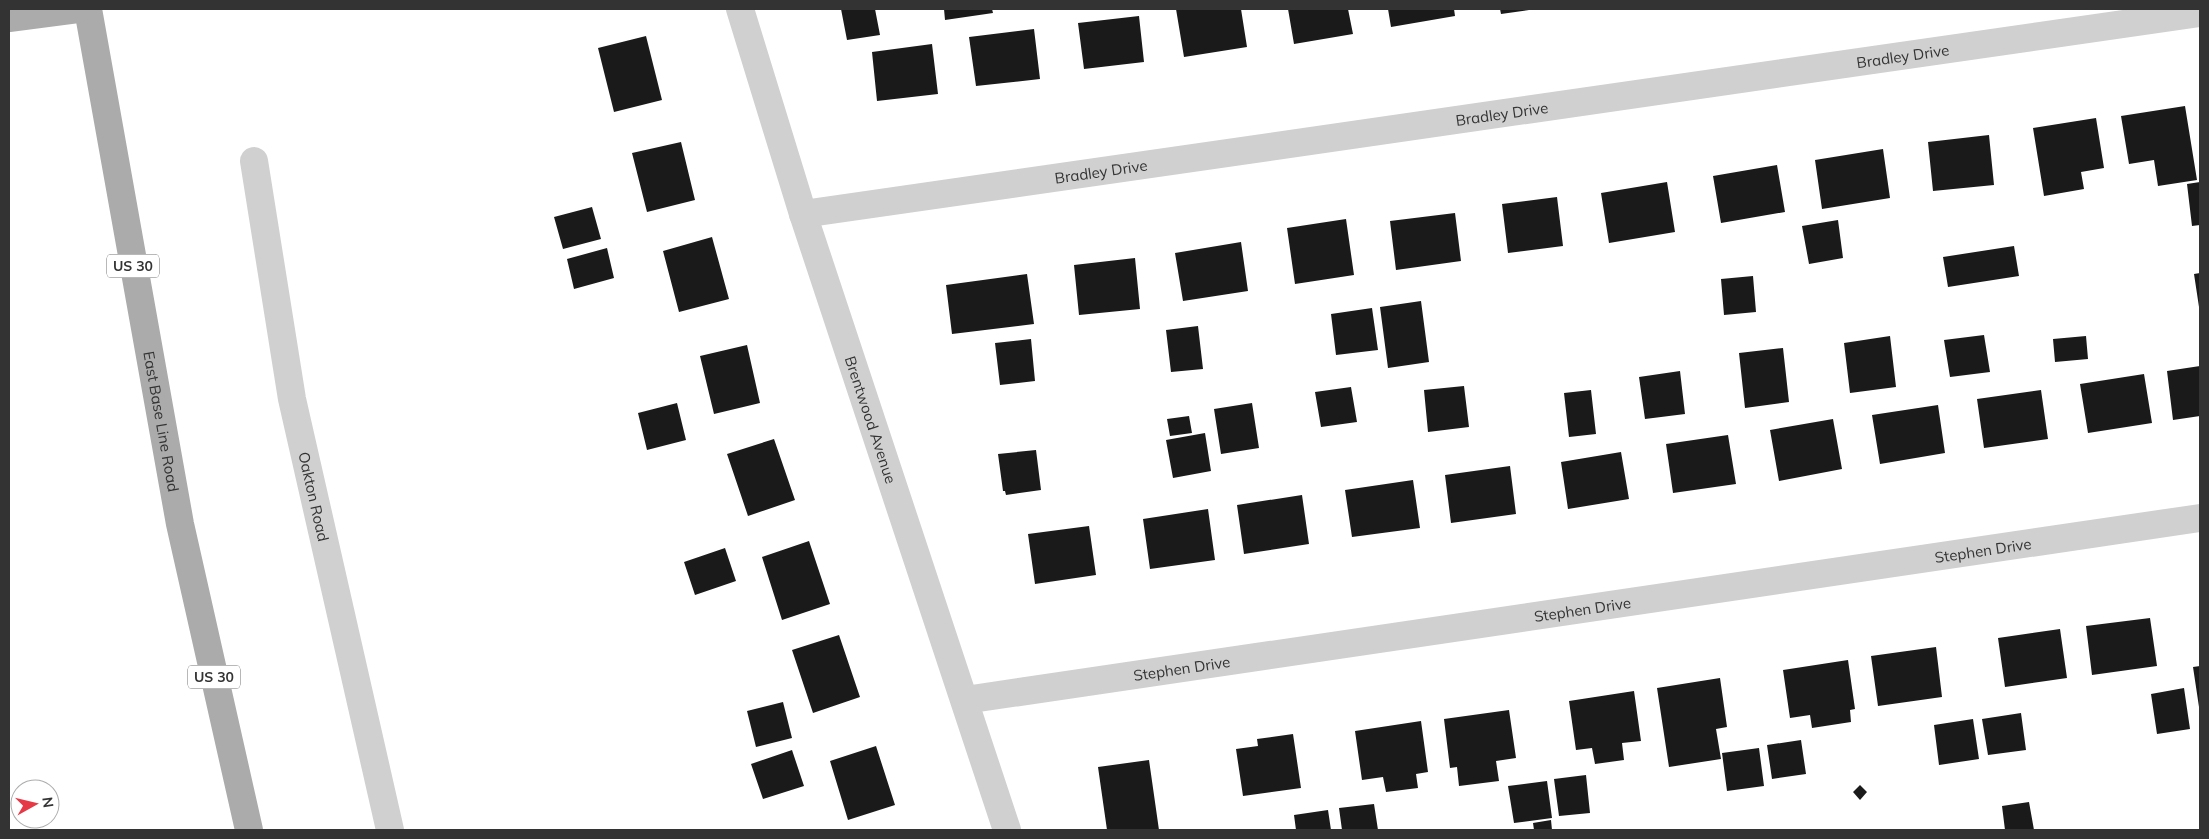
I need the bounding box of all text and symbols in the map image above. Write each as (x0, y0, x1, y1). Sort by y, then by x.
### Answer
street label: Bradley Drive (1855, 40, 1950, 72)
street label: Bradley Drive (1454, 97, 1549, 130)
street label: Bradley Drive (1053, 155, 1149, 187)
road number: US 30 (107, 255, 159, 278)
street label: East Base Line Road (140, 350, 184, 493)
street label: Brentwood Avenue (841, 353, 901, 486)
street label: Oakton Road (295, 450, 334, 543)
street label: Stephen Drive (1933, 533, 2033, 566)
street label: Stephen Drive (1533, 593, 1632, 626)
street label: Stephen Drive (1132, 652, 1231, 685)
road number: US 30 (188, 666, 240, 689)
north arrow (10, 779, 60, 829)
text: N (38, 796, 58, 809)

